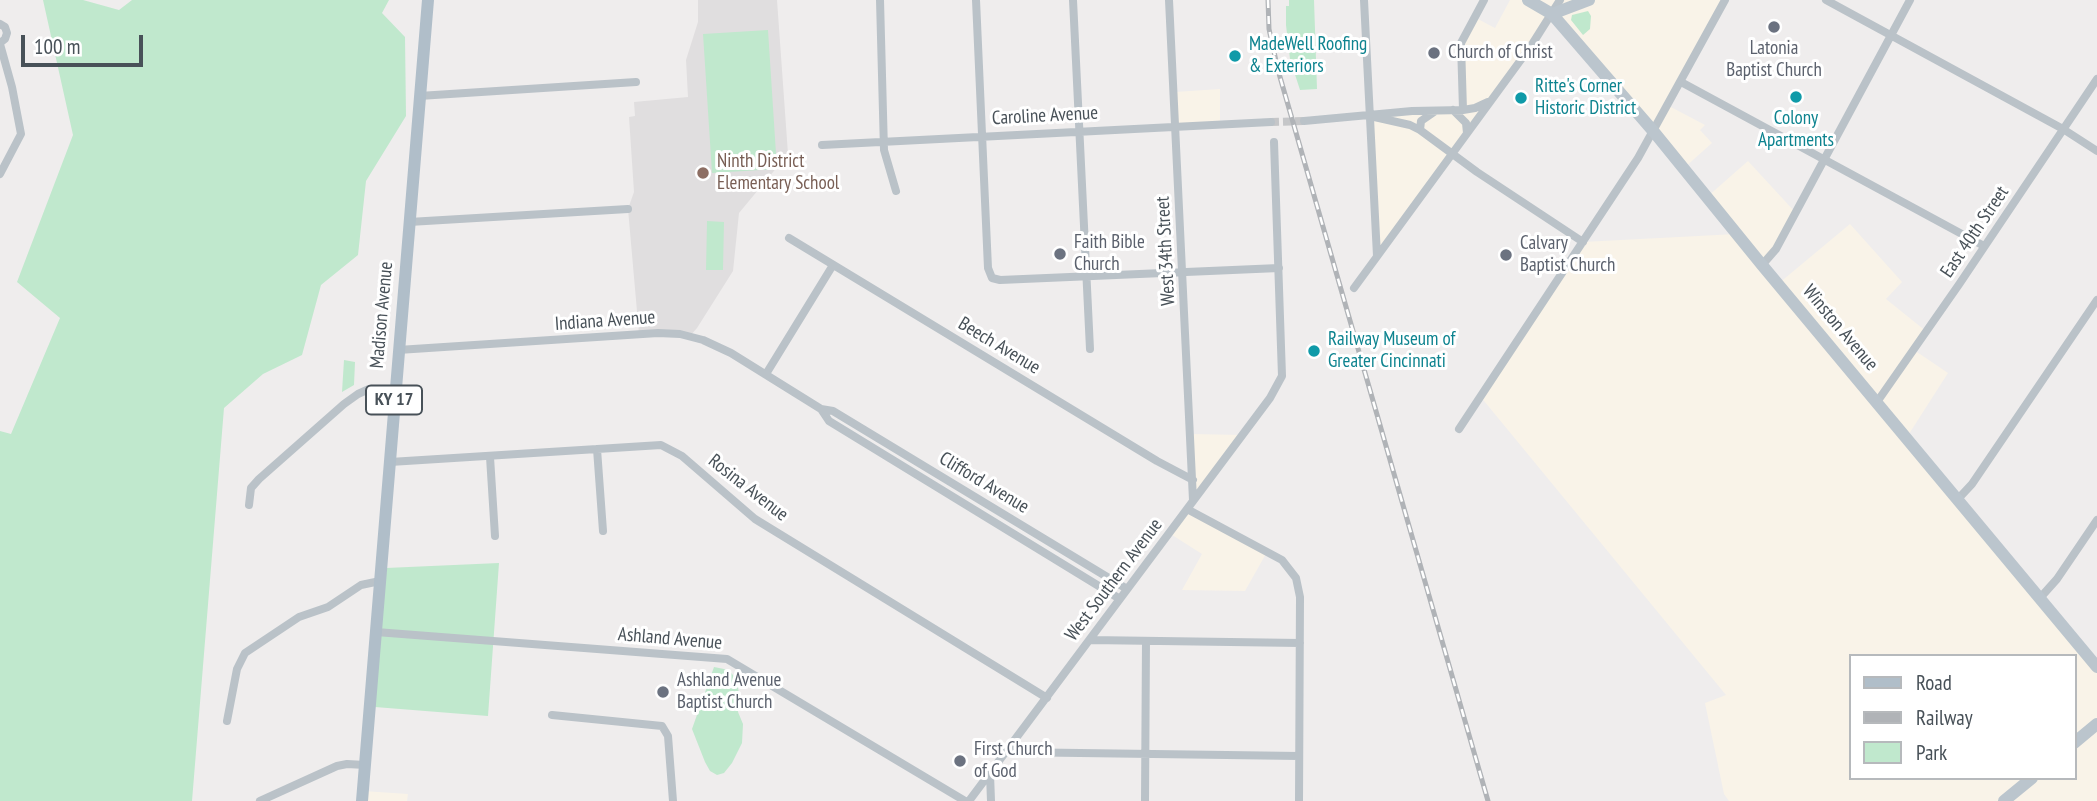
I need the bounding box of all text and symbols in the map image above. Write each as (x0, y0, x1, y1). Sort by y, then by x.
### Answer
marker: Latonia Baptist Church (1766, 19, 1782, 35)
scale bar (24, 21, 147, 65)
text: 100 m (34, 33, 80, 60)
place label: MadeWell Roofing & Exteriors (1249, 34, 1367, 78)
place label: Latonia Baptist Church (1726, 38, 1822, 82)
place label: Church of Christ (1448, 42, 1553, 64)
marker: Church of Christ (1426, 45, 1442, 61)
marker: MadeWell Roofing & Exteriors (1227, 48, 1243, 64)
place label: Ritte's Corner Historic District (1535, 76, 1636, 120)
marker: Colony Apartments (1788, 89, 1804, 105)
marker: Ritte's Corner Historic District (1513, 90, 1529, 106)
street label: Caroline Avenue (991, 102, 1099, 130)
place label: Colony Apartments (1758, 108, 1834, 152)
place label: Ninth District Elementary School (717, 151, 839, 195)
marker: Ninth District Elementary School (695, 165, 711, 181)
street label: East 40th Street (1936, 182, 2014, 282)
street label: West 34th Street (1152, 196, 1180, 306)
place label: Faith Bible Church (1074, 232, 1145, 276)
place label: Calvary Baptist Church (1520, 233, 1615, 277)
marker: Faith Bible Church (1052, 246, 1068, 262)
marker: Calvary Baptist Church (1498, 247, 1514, 263)
street label: Madison Avenue (366, 261, 398, 369)
street label: Winston Avenue (1797, 280, 1883, 376)
street label: Indiana Avenue (554, 306, 656, 336)
street label: Beech Avenue (954, 313, 1044, 379)
place label: Railway Museum of Greater Cincinnati (1328, 329, 1455, 373)
marker: Railway Museum of Greater Cincinnati (1306, 343, 1322, 359)
road number: KY 17 (366, 386, 422, 414)
street label: Clifford Avenue (935, 447, 1033, 519)
street label: Rosina Avenue (703, 450, 793, 526)
street label: West Southern Avenue (1061, 514, 1167, 646)
street label: Ashland Avenue (617, 623, 723, 655)
legend (1848, 654, 2076, 780)
text: Road (1916, 669, 1952, 696)
place label: Ashland Avenue Baptist Church (677, 670, 781, 714)
marker: Ashland Avenue Baptist Church (655, 684, 671, 700)
text: Railway (1916, 704, 1973, 731)
place label: First Church of God (974, 739, 1052, 783)
text: Park (1916, 739, 1947, 766)
marker: First Church of God (952, 753, 968, 769)

